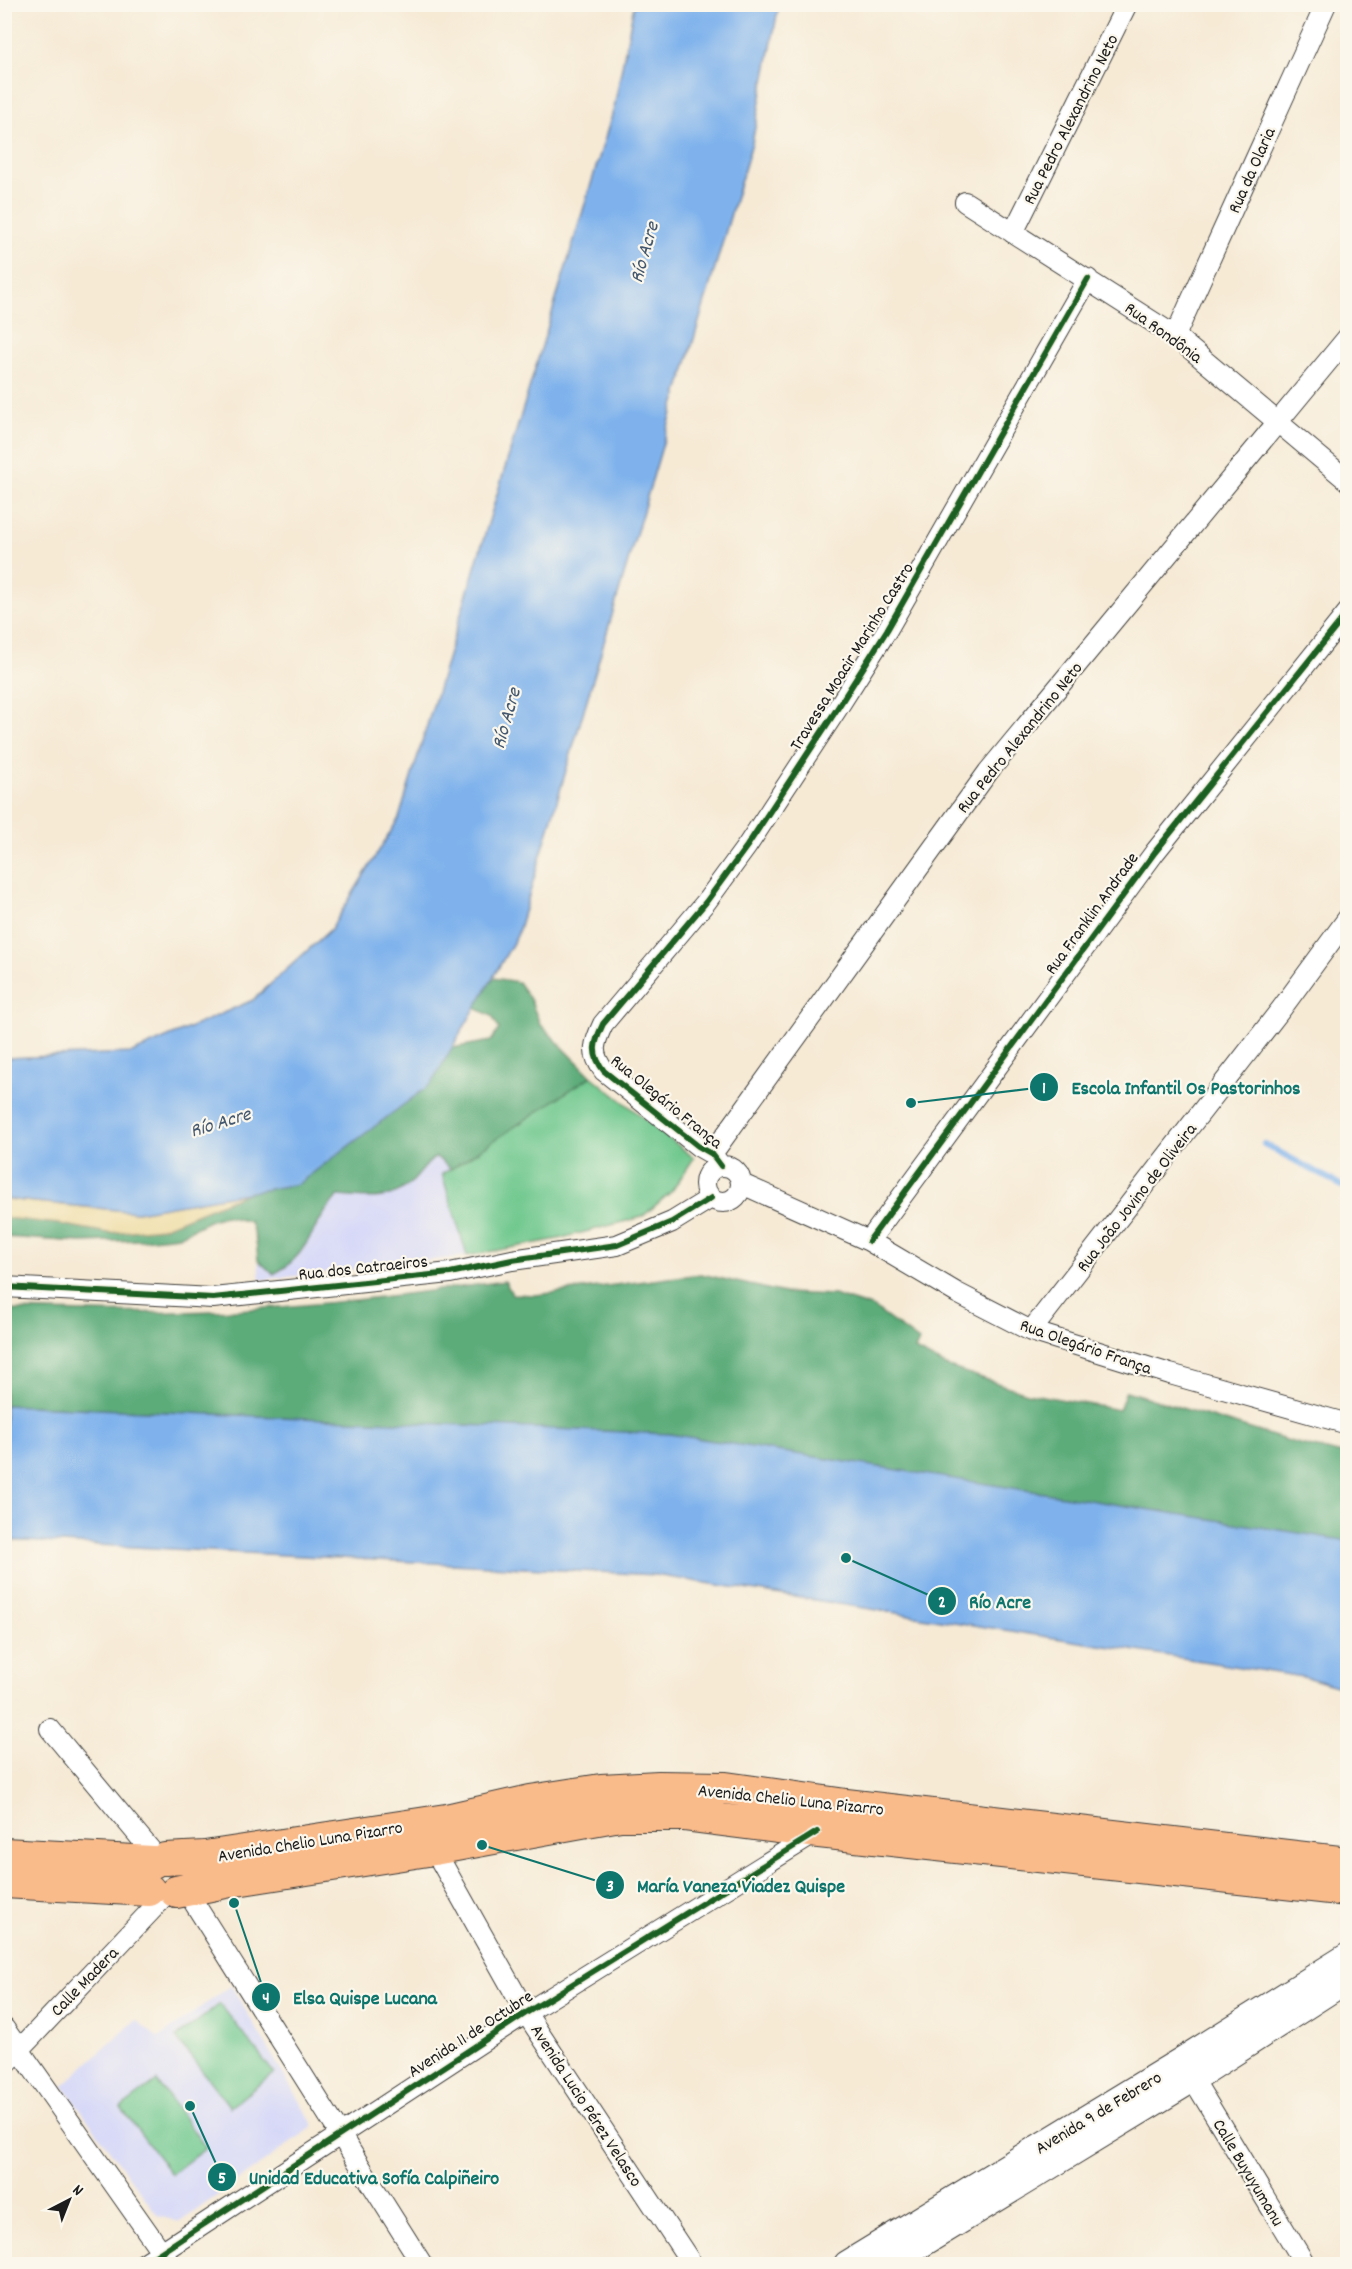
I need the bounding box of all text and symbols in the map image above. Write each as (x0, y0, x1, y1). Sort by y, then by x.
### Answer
street label: Rua Pedro Alexandrino Neto (1018, 31, 1126, 210)
street label: Rua da Olaria (1223, 124, 1284, 218)
water label: Río Acre (624, 218, 668, 287)
street label: Rua Rondônia (1118, 297, 1207, 371)
street label: Travessa Moacir Marinho Castro (785, 558, 921, 756)
street label: Rua Pedro Alexandrino Neto (952, 658, 1090, 820)
water label: Río Acre (486, 684, 530, 753)
street label: Rua Franklin Andrade (1040, 848, 1146, 981)
street label: Rua Olegário França (604, 1050, 727, 1156)
callout: Escola Infantil Os Pastorinhos (1029, 1068, 1312, 1106)
text: Escola Infantil Os Pastorinhos (1071, 1076, 1301, 1104)
text: 1 (1042, 1077, 1046, 1102)
water label: Río Acre (187, 1101, 256, 1146)
street label: Rua João Jovino de Oliveira (1072, 1118, 1204, 1278)
street label: Rua dos Catraeiros (297, 1250, 429, 1289)
street label: Rua Olegário França (1016, 1314, 1155, 1383)
callout: Río Acre (927, 1582, 1043, 1620)
text: Río Acre (969, 1590, 1031, 1618)
text: 2 (938, 1591, 946, 1616)
street label: Avenida Chelio Luna Pizarro (697, 1779, 885, 1824)
street label: Avenida Chelio Luna Pizarro (216, 1817, 405, 1870)
callout: María Vaneza Viadez Quispe (595, 1866, 857, 1904)
text: María Vaneza Viadez Quispe (637, 1874, 845, 1902)
text: 3 (606, 1875, 614, 1900)
street label: Calle Madera (46, 1942, 126, 2023)
callout: Elsa Quispe Lucana (251, 1978, 449, 2016)
street label: Avenida 11 de Octubre (404, 1985, 539, 2085)
text: Elsa Quispe Lucana (293, 1986, 438, 2014)
text: 4 (262, 1987, 270, 2012)
street label: Avenida Lucio Pérez Velasco (523, 2020, 647, 2193)
street label: Avenida 9 de Febrero (1031, 2066, 1167, 2162)
street label: Calle Buyuyumanu (1205, 2115, 1289, 2232)
callout: Unidad Educativa Sofía Calpiñeiro (207, 2158, 511, 2196)
text: Unidad Educativa Sofía Calpiñeiro (249, 2166, 499, 2194)
text: 5 (218, 2167, 226, 2192)
north arrow (39, 2170, 99, 2230)
text: N (67, 2180, 88, 2202)

